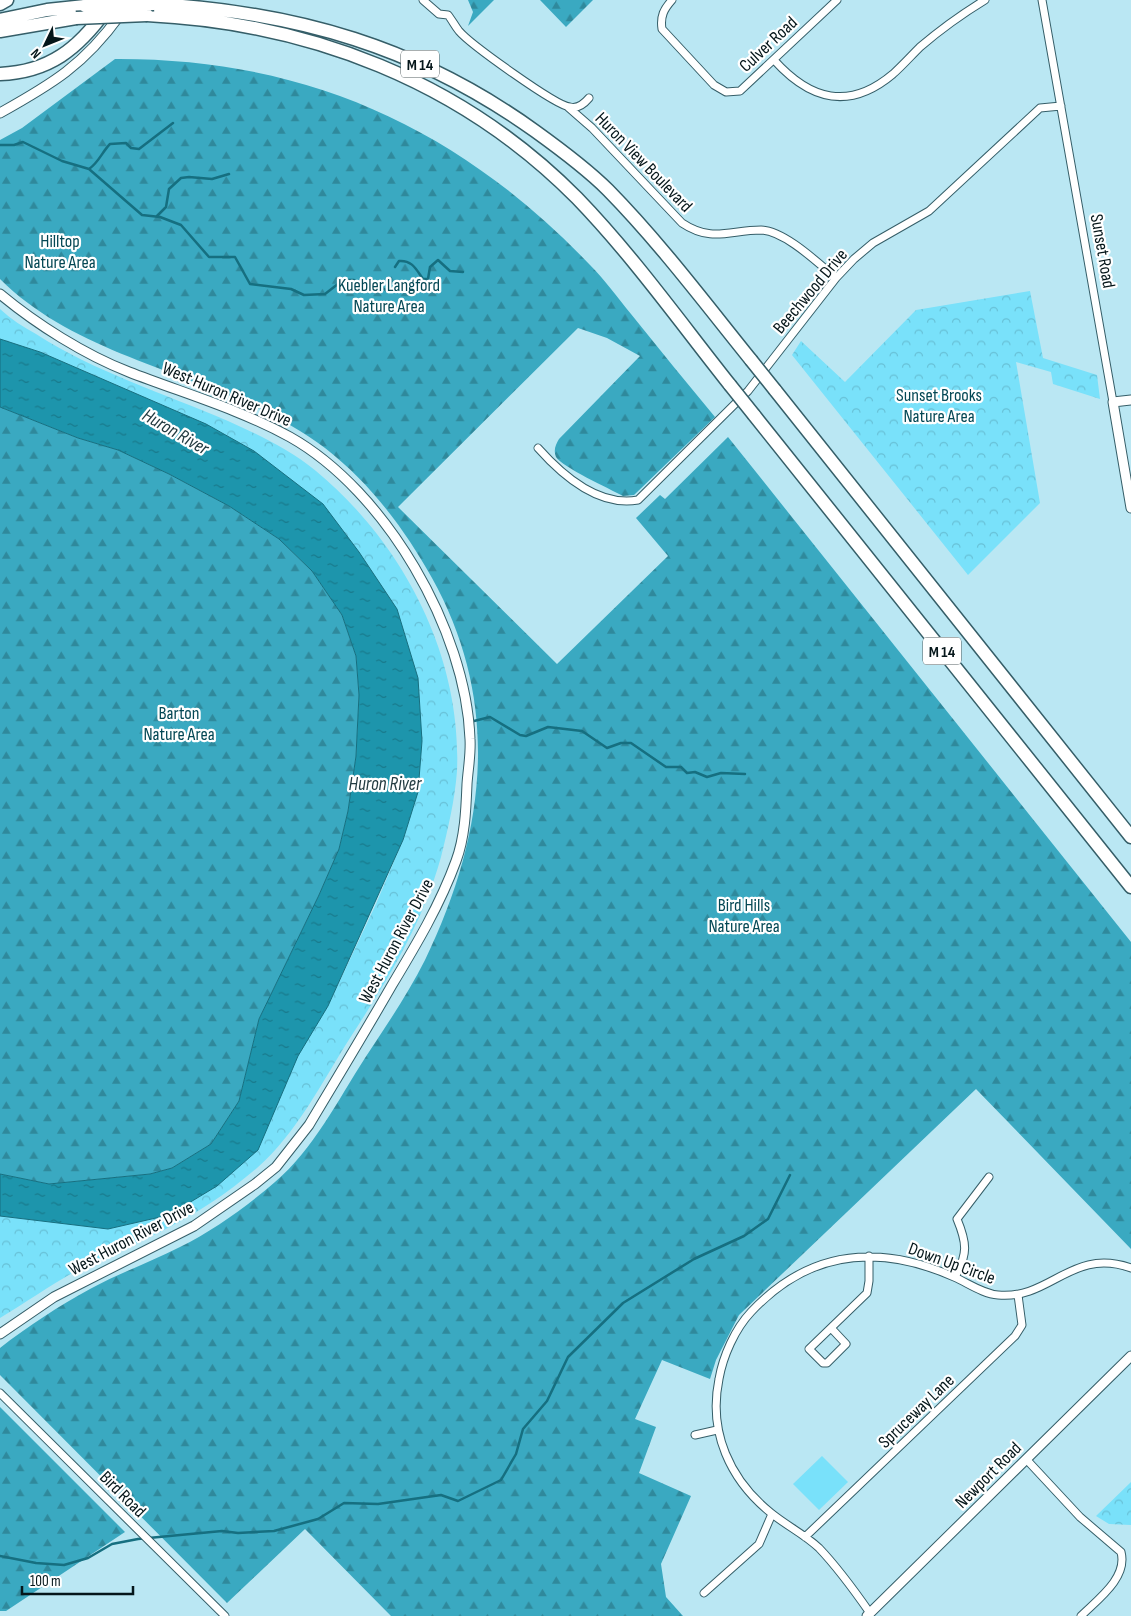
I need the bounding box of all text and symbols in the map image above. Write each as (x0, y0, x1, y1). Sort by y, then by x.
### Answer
street label: Culver Road (735, 12, 802, 76)
north arrow (20, 20, 70, 70)
text: N (27, 45, 45, 62)
road number: M 14 (401, 51, 439, 78)
street label: Huron View Boulevard (591, 108, 697, 217)
street label: Sunset Road (1086, 212, 1119, 290)
park label: Hilltop Nature Area (24, 231, 96, 273)
street label: Beechwood Drive (769, 245, 852, 338)
park label: Kuebler Langford Nature Area (338, 275, 440, 317)
street label: West Huron River Drive (159, 357, 295, 431)
park label: Sunset Brooks Nature Area (896, 385, 982, 427)
water label: Huron River (139, 403, 213, 459)
road number: M 14 (923, 637, 961, 664)
park label: Barton Nature Area (143, 703, 215, 745)
water label: Huron River (349, 773, 422, 796)
street label: West Huron River Drive (355, 875, 438, 1007)
park label: Bird Hills Nature Area (708, 895, 780, 937)
street label: West Huron River Drive (65, 1197, 197, 1280)
street label: Down Up Circle (906, 1238, 998, 1289)
street label: Spruceway Lane (874, 1370, 959, 1453)
street label: Newport Road (951, 1438, 1026, 1513)
street label: Bird Road (95, 1467, 150, 1522)
scale bar (22, 1564, 134, 1596)
text: 100 m (30, 1572, 61, 1591)

